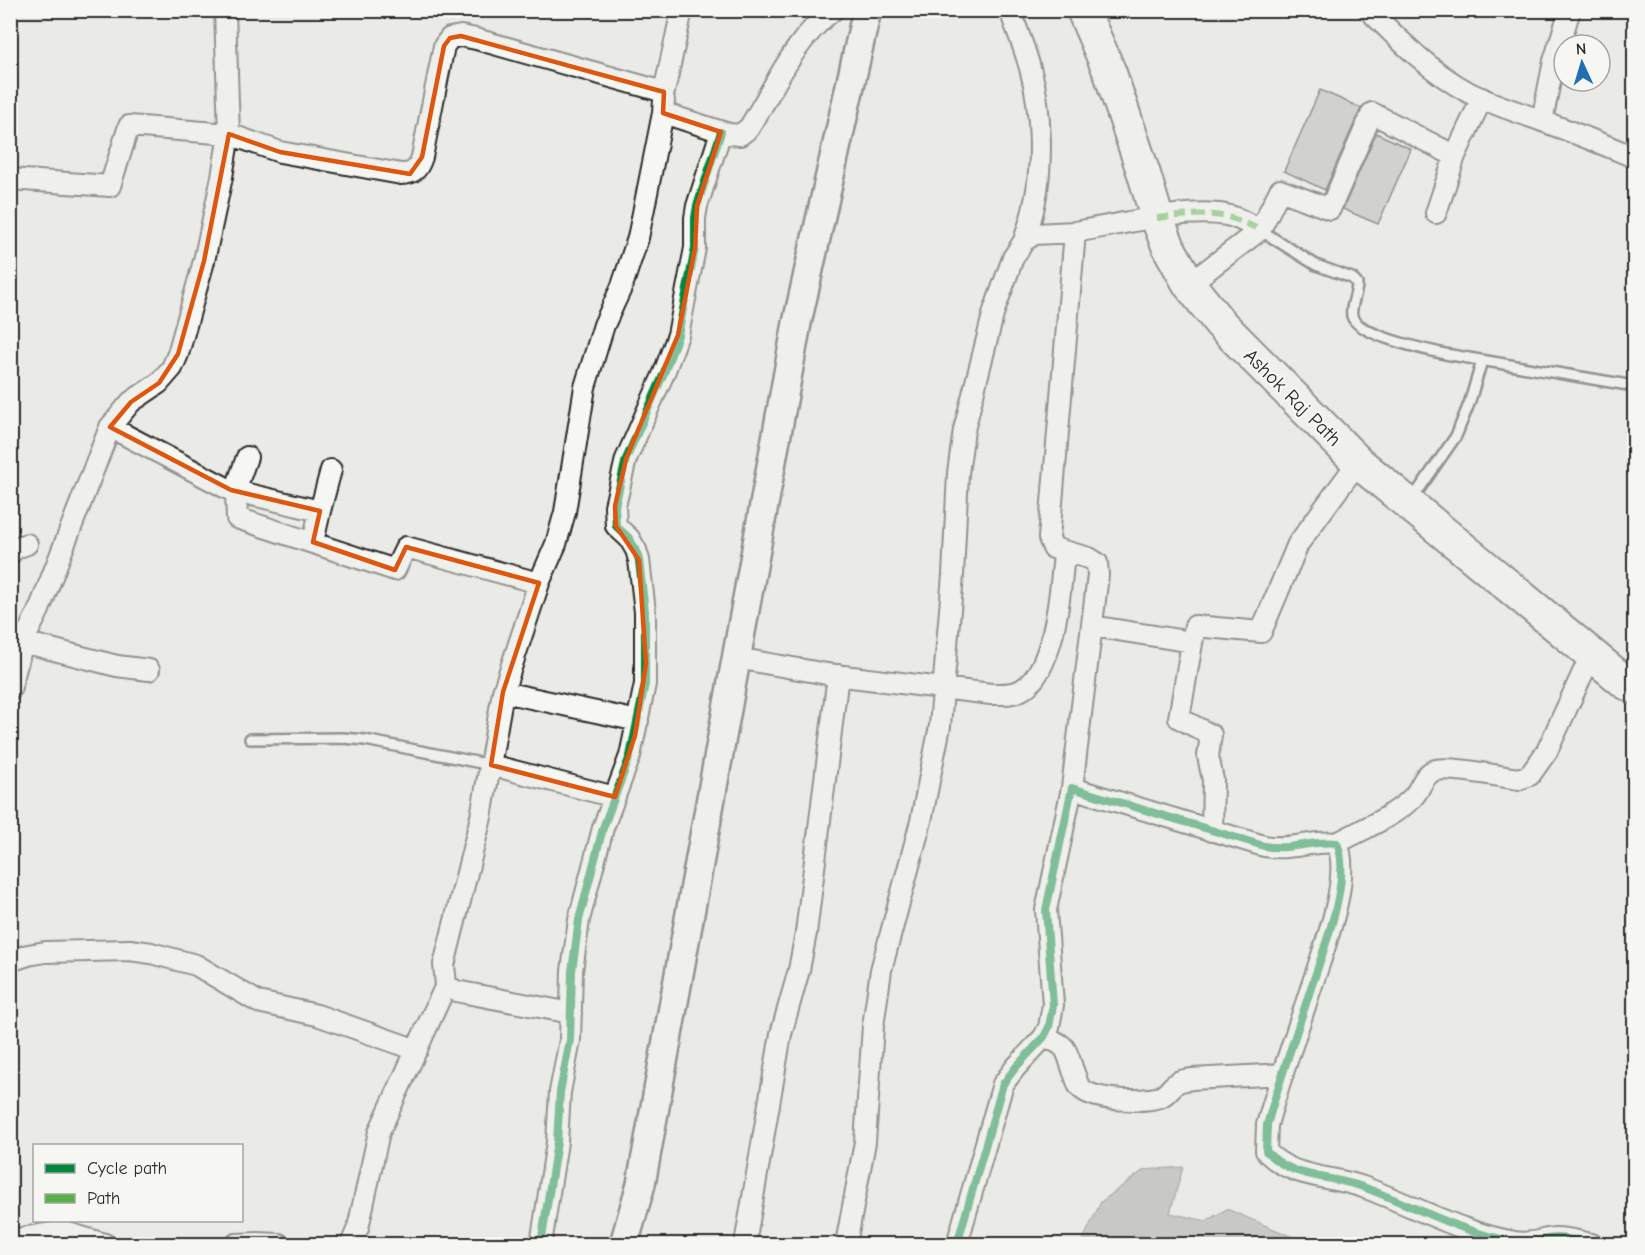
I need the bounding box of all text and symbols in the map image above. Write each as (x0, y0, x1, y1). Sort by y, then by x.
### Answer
north arrow (1552, 33, 1612, 93)
text: N (1575, 40, 1587, 58)
street label: Ashok Raj Path (1239, 344, 1346, 451)
legend (33, 1144, 243, 1222)
text: Cycle path (87, 1158, 167, 1179)
text: Path (87, 1188, 120, 1209)

